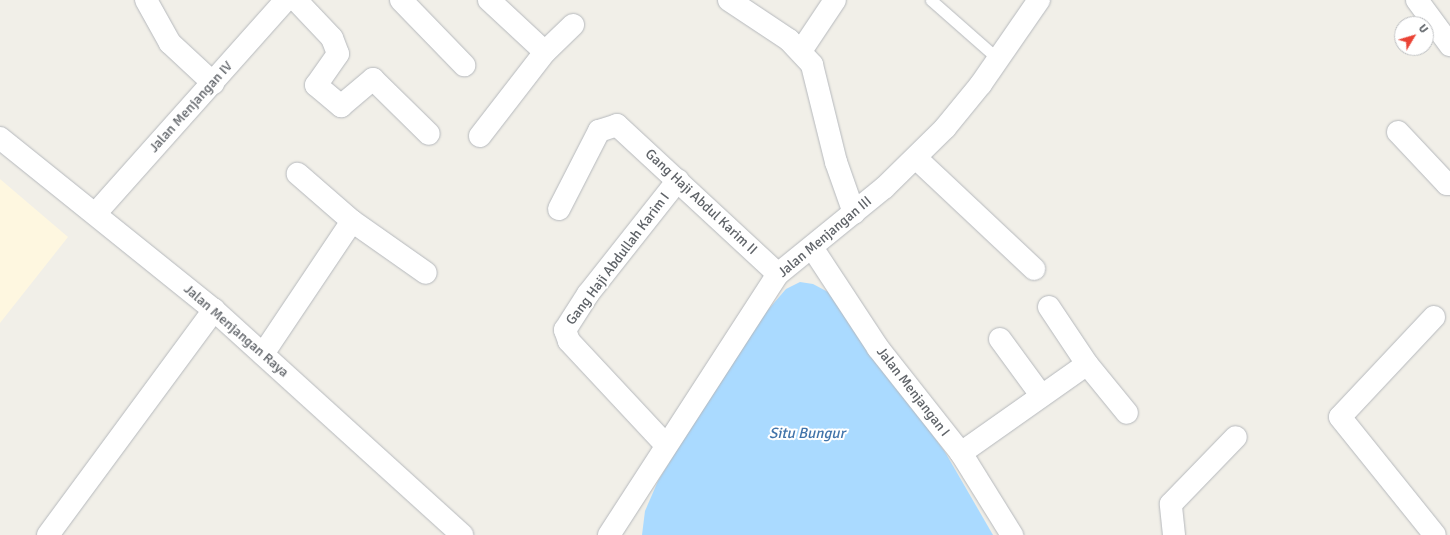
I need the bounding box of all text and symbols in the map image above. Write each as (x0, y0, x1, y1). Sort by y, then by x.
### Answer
north arrow (1394, 16, 1434, 56)
text: U (1416, 22, 1430, 36)
street label: Jalan Menjangan IV (146, 58, 236, 156)
street label: Gang Haji Abdul Karim II (642, 146, 760, 258)
street label: Gang Haji Abdullah Karim I (563, 189, 673, 329)
street label: Jalan Menjangan III (775, 193, 875, 281)
street label: Jalan Menjangan Raya (180, 281, 292, 381)
street label: Jalan Menjangan I (873, 344, 953, 440)
water label: Situ Bungur (769, 425, 845, 443)

